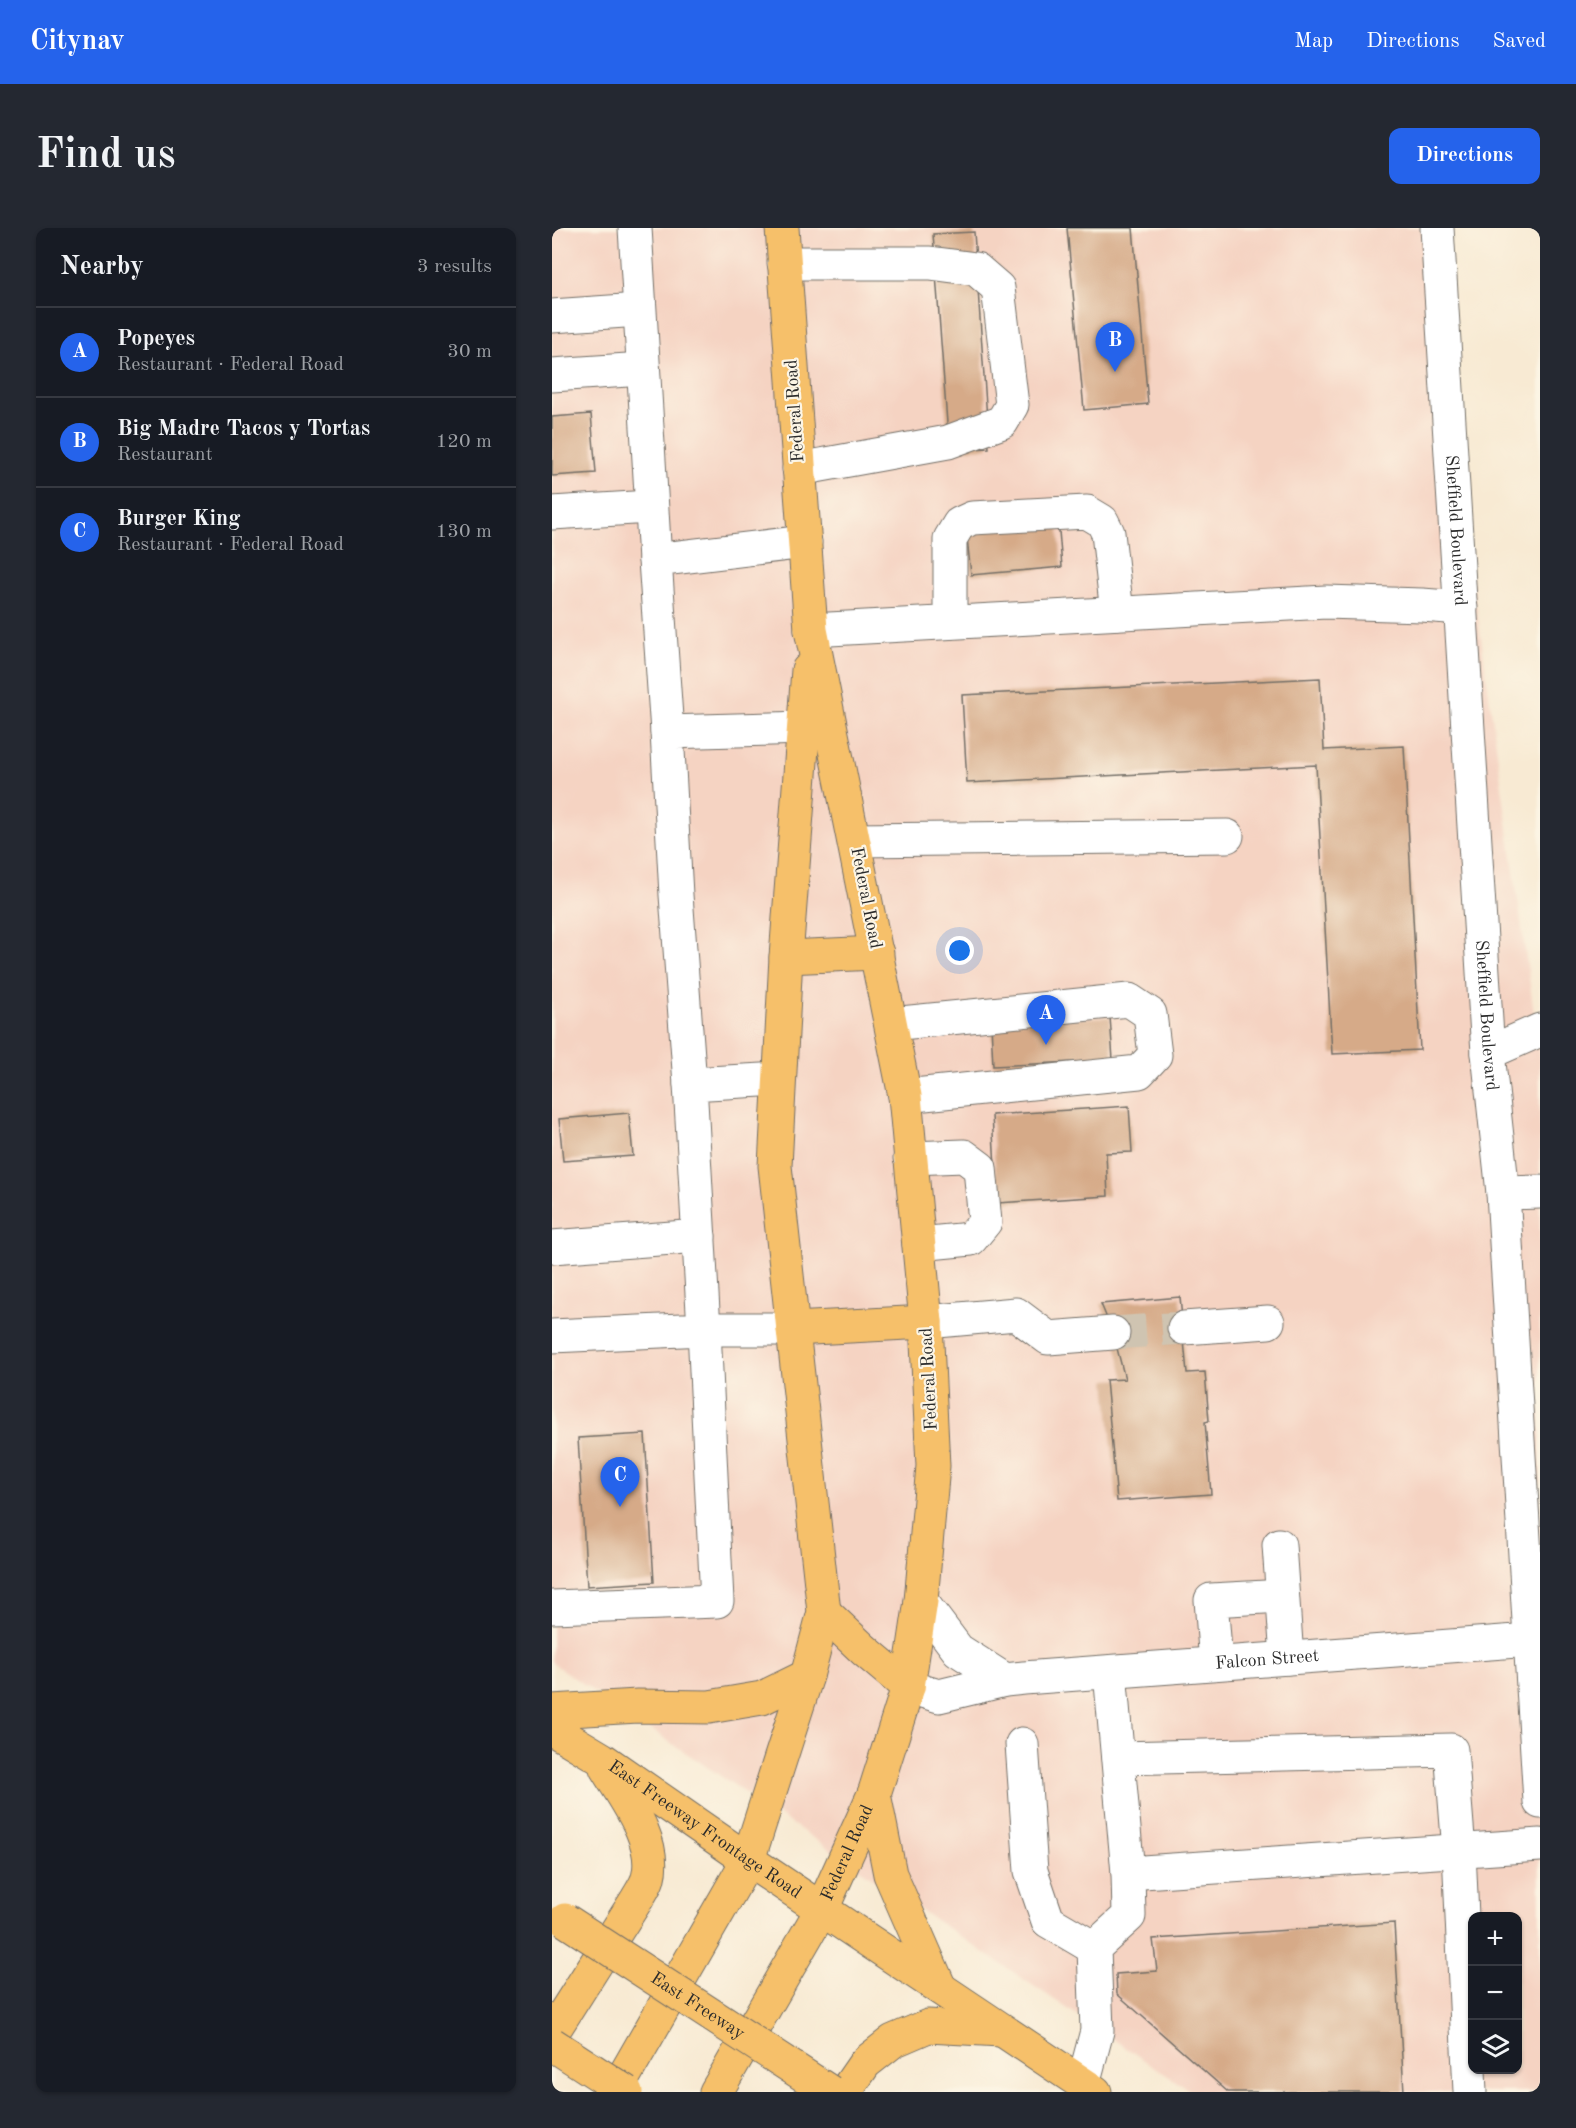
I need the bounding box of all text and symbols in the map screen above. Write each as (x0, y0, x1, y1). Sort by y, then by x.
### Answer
text: Citynav (30, 28, 125, 56)
text: Map (1294, 31, 1333, 52)
text: Directions (1366, 31, 1460, 52)
text: Saved (1493, 31, 1546, 52)
button: Directions (1389, 128, 1540, 184)
text: Find us (36, 135, 175, 177)
text: Nearby (60, 254, 144, 280)
text: 3 results (417, 257, 492, 277)
pin: B (1096, 322, 1134, 372)
text: Popeyes (117, 328, 195, 350)
text: A (72, 342, 87, 362)
text: 30 m (447, 342, 492, 362)
text: Restaurant · Federal Road (117, 355, 344, 375)
street label: Federal Road (782, 359, 808, 463)
text: Big Madre Tacos y Tortas (117, 418, 370, 440)
text: B (72, 432, 87, 452)
text: 120 m (436, 432, 492, 452)
text: Restaurant (117, 445, 213, 465)
street label: Sheffield Boulevard (1442, 454, 1469, 606)
text: Burger King (117, 508, 240, 530)
text: C (73, 522, 86, 542)
text: 130 m (436, 522, 492, 542)
text: Restaurant · Federal Road (117, 535, 344, 555)
street label: Federal Road (847, 846, 885, 950)
your location (945, 936, 974, 965)
street label: Sheffield Boulevard (1472, 939, 1501, 1092)
pin: A (1026, 996, 1066, 1045)
street label: Federal Road (917, 1327, 941, 1431)
pin: C (600, 1458, 640, 1507)
street label: Falcon Street (1214, 1647, 1320, 1673)
street label: East Freeway Frontage Road (605, 1757, 805, 1902)
street label: Federal Road (818, 1802, 877, 1904)
map controls (1468, 1912, 1522, 2074)
button: + (1468, 1912, 1522, 1966)
button: − (1468, 1966, 1522, 2020)
street label: East Freeway (647, 1969, 748, 2043)
button: layers (1468, 2020, 1522, 2074)

